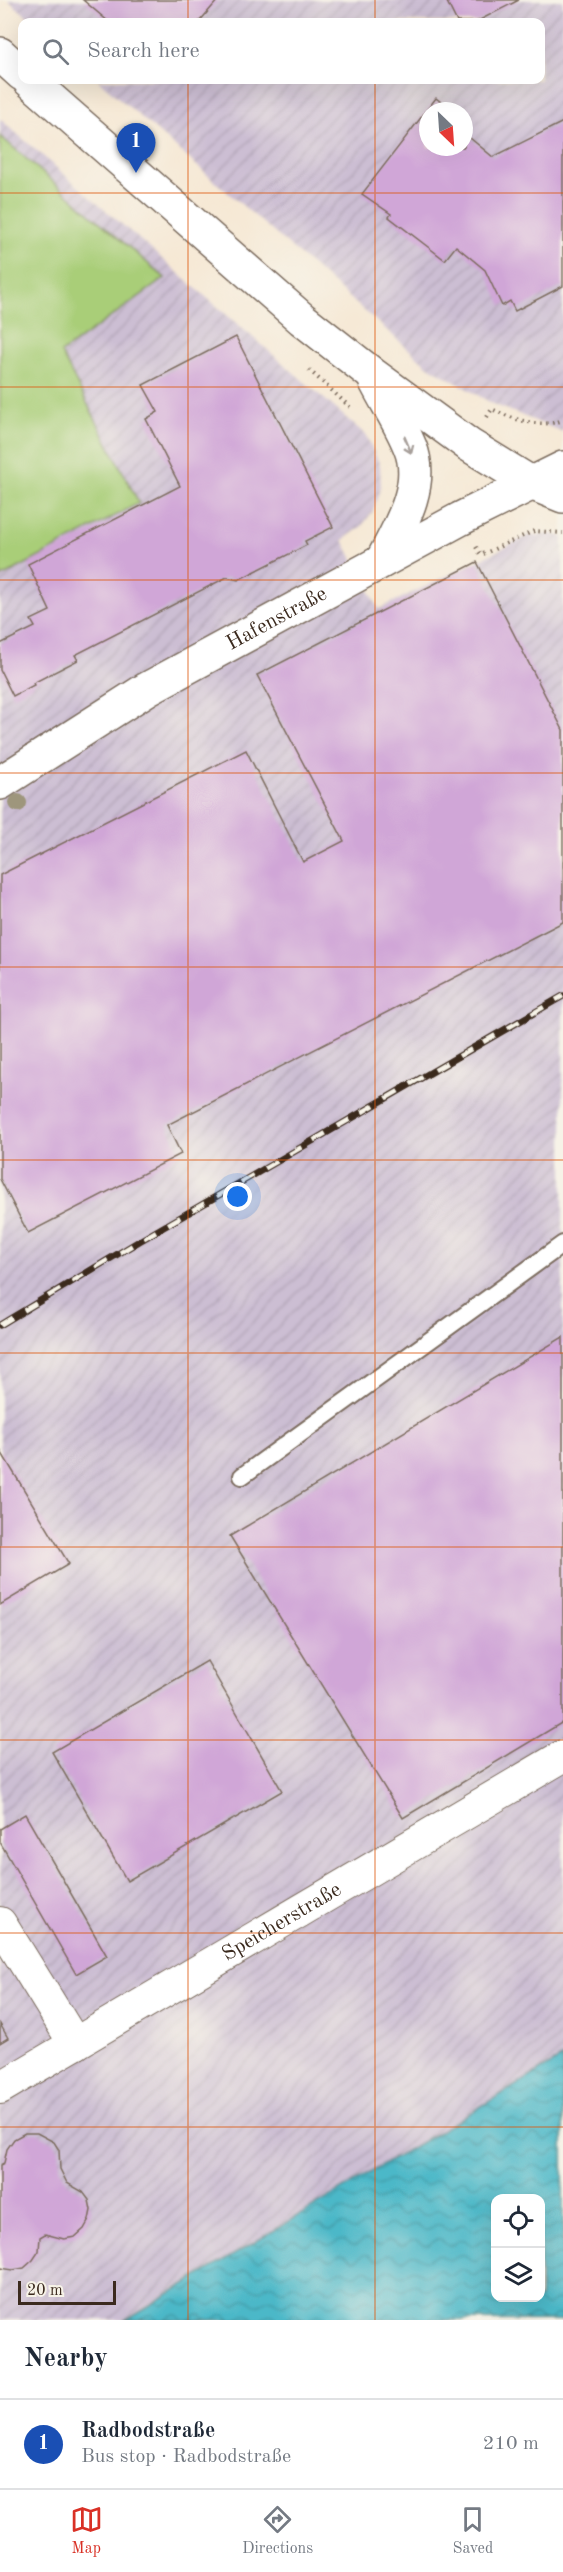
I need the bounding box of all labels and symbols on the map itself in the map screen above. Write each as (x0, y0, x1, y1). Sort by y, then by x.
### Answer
north arrow (419, 102, 473, 156)
pin: 1 (116, 124, 156, 173)
one-way arrow (403, 435, 414, 454)
street label: Hafenstraße (223, 583, 330, 654)
your location (223, 1182, 252, 1211)
street label: Speicherstraße (218, 1879, 345, 1965)
scale bar (18, 2278, 116, 2306)

